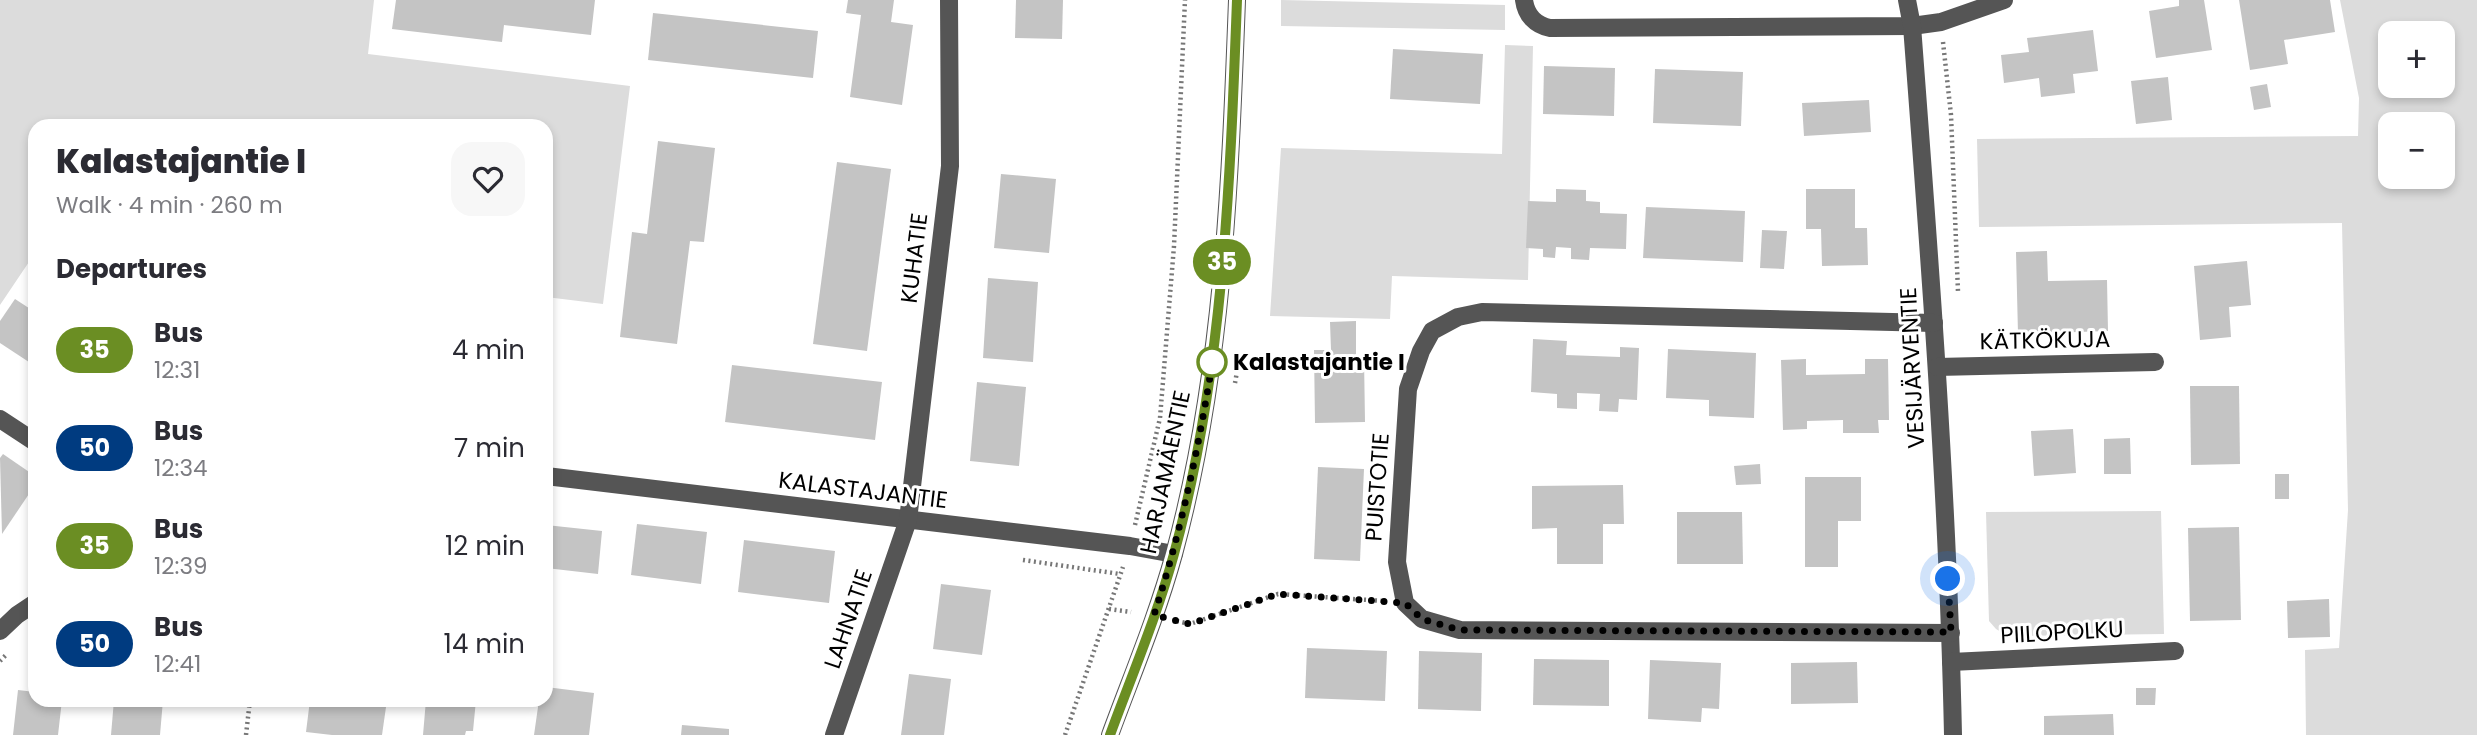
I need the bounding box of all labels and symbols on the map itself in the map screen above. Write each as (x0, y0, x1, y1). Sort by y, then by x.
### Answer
street label: KUHATIE (893, 211, 935, 305)
line badge: 35 (1190, 239, 1254, 285)
street label: VESIJÄRVENTIE (1892, 286, 1932, 450)
street label: KÄTKÖKUJA (1979, 323, 2111, 357)
place label: Kalastajantie I (1233, 346, 1405, 378)
marker: Kalastajantie I (1197, 347, 1227, 377)
street label: HARJAMÄENTIE (1132, 387, 1198, 557)
street label: PUISTOTIE (1357, 432, 1397, 542)
street label: KALASTAJANTIE (777, 464, 949, 516)
your location (1930, 561, 1965, 596)
street label: LAHNATIE (816, 565, 880, 673)
street label: PIILOPOLKU (2000, 613, 2124, 651)

